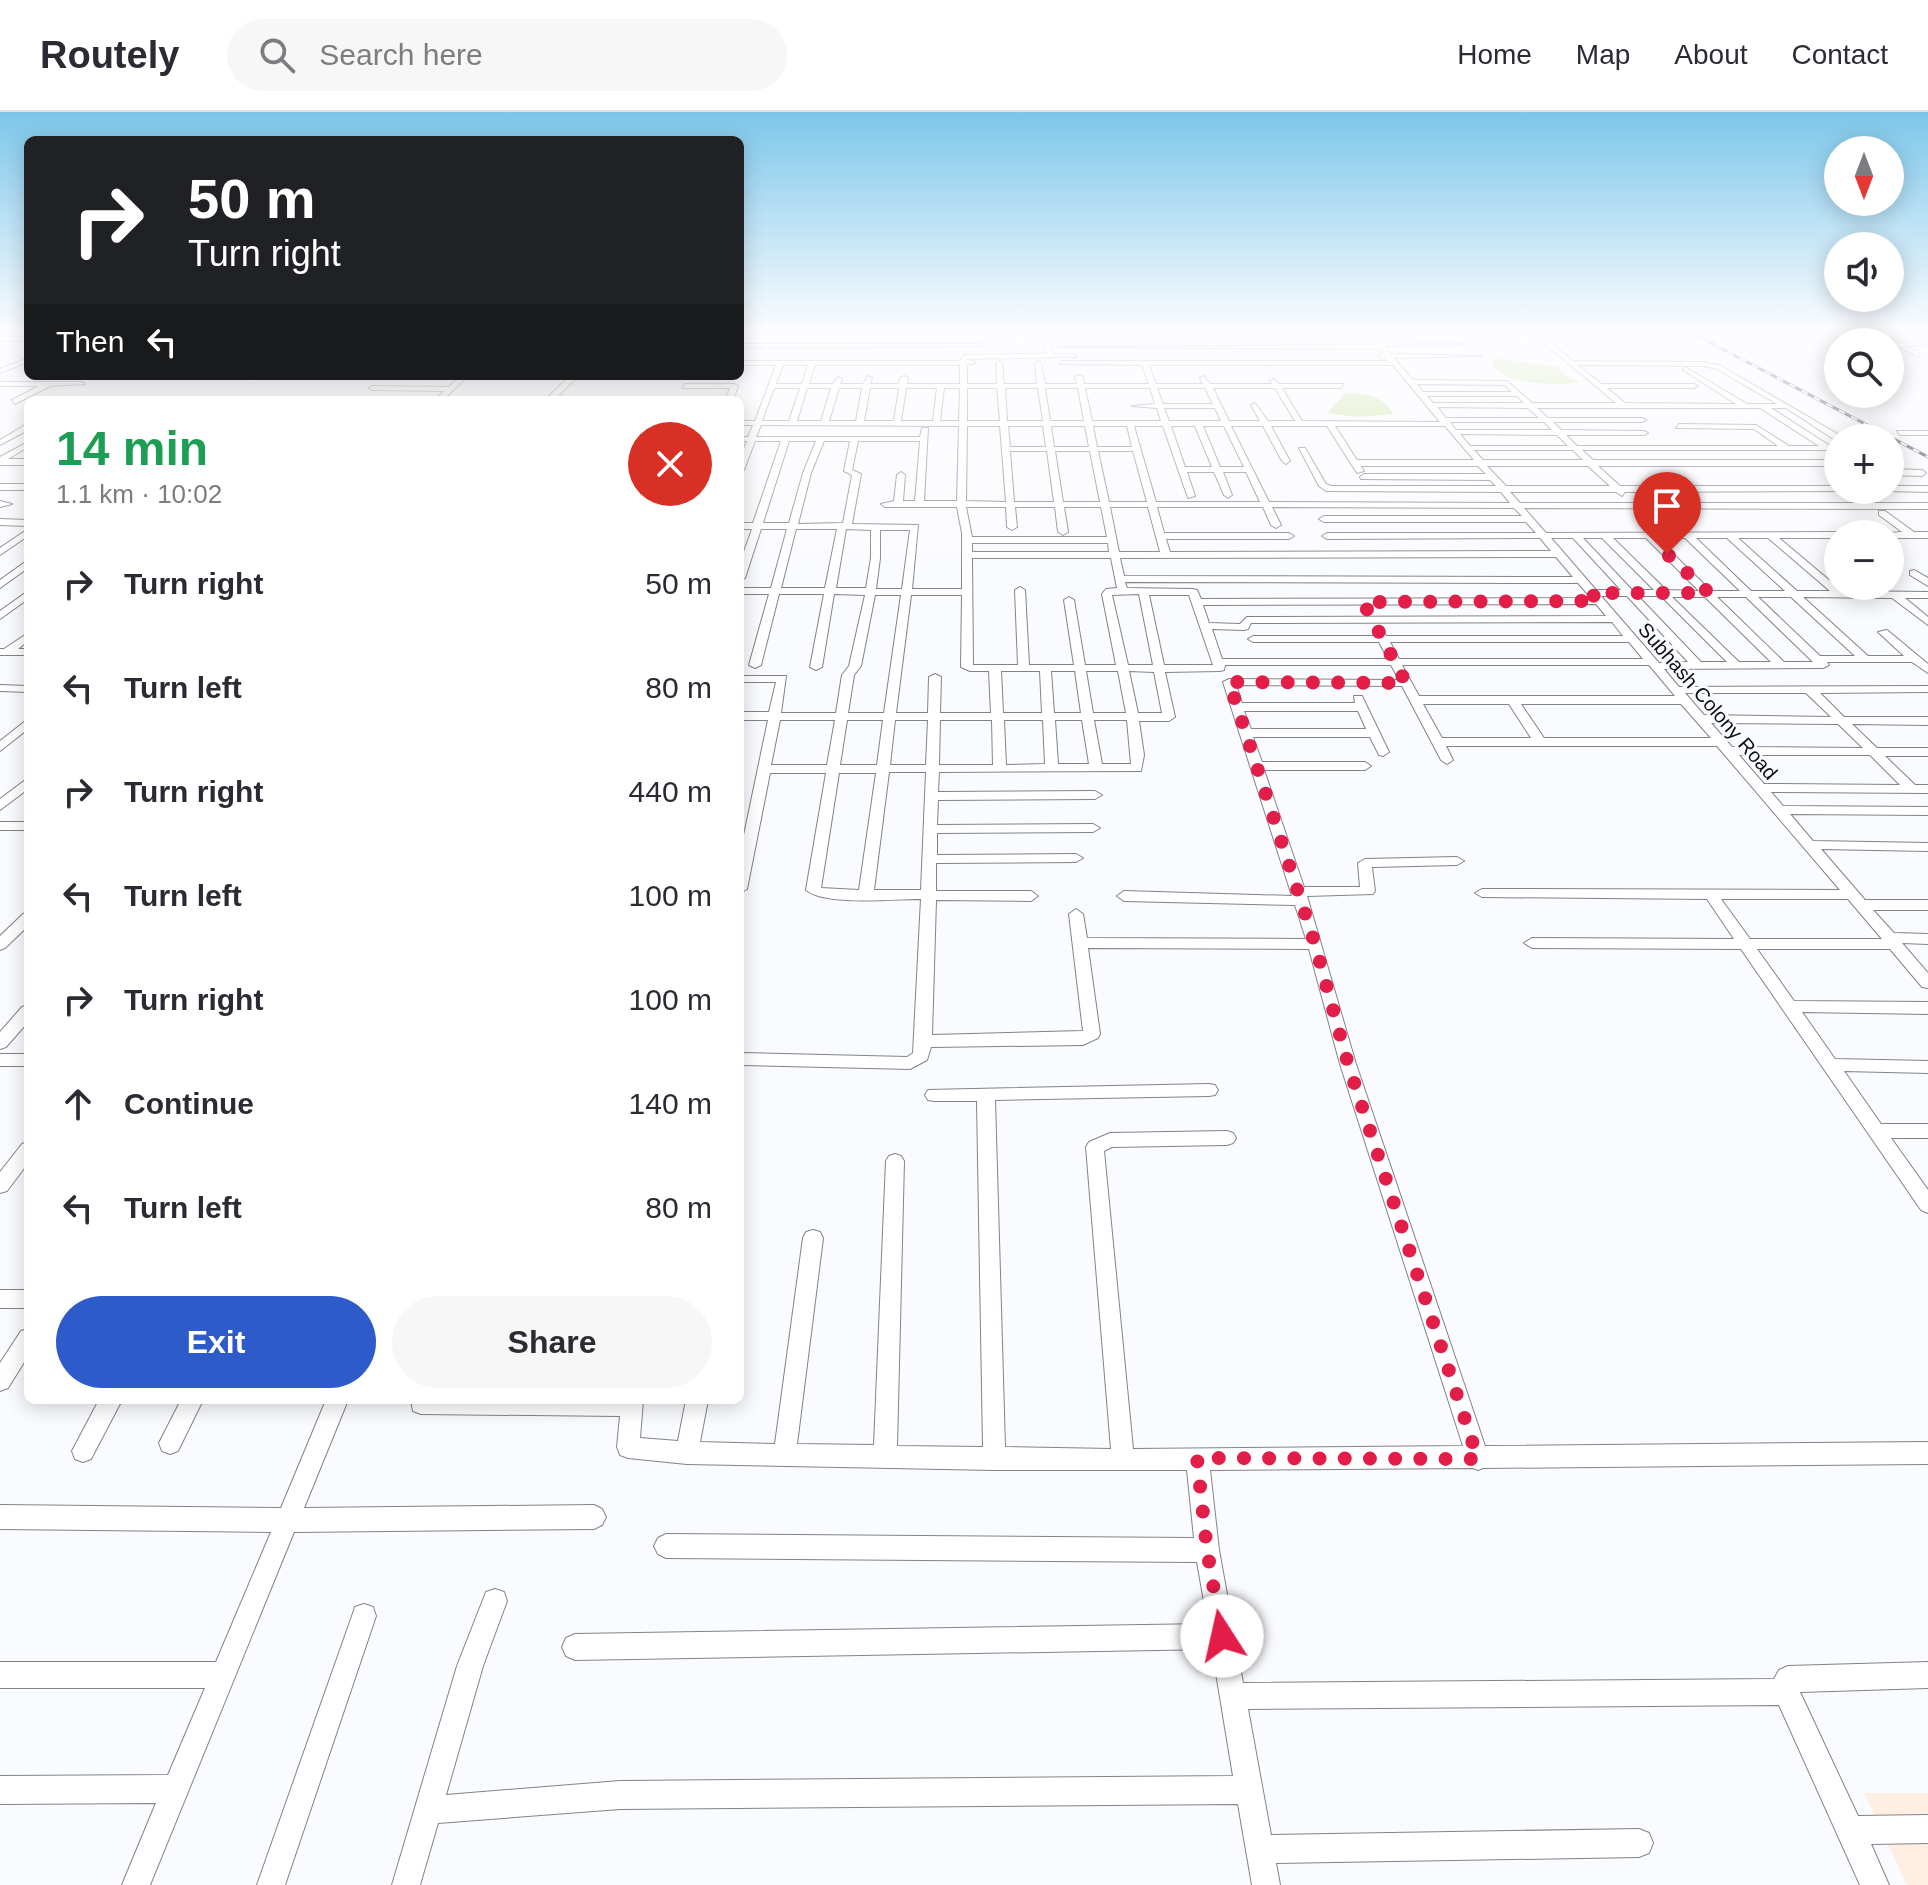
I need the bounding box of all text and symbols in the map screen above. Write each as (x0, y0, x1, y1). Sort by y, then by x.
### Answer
search box (227, 19, 787, 91)
icon: search (255, 33, 299, 77)
text: Routely (40, 34, 179, 76)
text: Search here (319, 38, 483, 71)
text: Home (1457, 39, 1532, 70)
text: Map (1576, 39, 1630, 70)
text: About (1674, 39, 1748, 70)
text: Contact (1792, 39, 1888, 70)
north arrow (1824, 136, 1904, 216)
map controls (1824, 136, 1904, 600)
text: 50 m (188, 167, 316, 230)
icon: right (56, 168, 160, 272)
button: sound (1824, 232, 1904, 312)
text: Turn right (188, 233, 341, 274)
icon: left (140, 320, 184, 364)
text: Then (56, 325, 124, 358)
button: search (1824, 328, 1904, 408)
text: 14 min (56, 422, 208, 475)
button: close (628, 422, 712, 506)
button: + (1824, 424, 1904, 504)
pin (1633, 472, 1701, 554)
text: 1.1 km · 10:02 (56, 479, 222, 509)
icon: arrive (1645, 484, 1689, 528)
button: − (1824, 520, 1904, 600)
icon: right (56, 562, 100, 606)
text: Turn right (124, 567, 263, 600)
text: 50 m (645, 567, 712, 600)
street label: Subhash Colony Road (1634, 618, 1782, 784)
icon: left (56, 666, 100, 710)
text: Turn left (124, 671, 242, 704)
text: 80 m (645, 671, 712, 704)
icon: right (56, 770, 100, 814)
text: Turn right (124, 775, 263, 808)
text: 440 m (629, 775, 712, 808)
icon: left (56, 874, 100, 918)
text: Turn left (124, 879, 242, 912)
text: 100 m (629, 879, 712, 912)
icon: right (56, 978, 100, 1022)
text: Turn right (124, 983, 263, 1016)
text: 100 m (629, 983, 712, 1016)
icon: ahead (56, 1082, 100, 1126)
text: Continue (124, 1087, 254, 1120)
text: 140 m (629, 1087, 712, 1120)
icon: left (56, 1186, 100, 1230)
text: Turn left (124, 1191, 242, 1224)
text: 80 m (645, 1191, 712, 1224)
button: Exit (56, 1296, 376, 1388)
button: Share (392, 1296, 712, 1388)
position arrow (1180, 1594, 1264, 1678)

